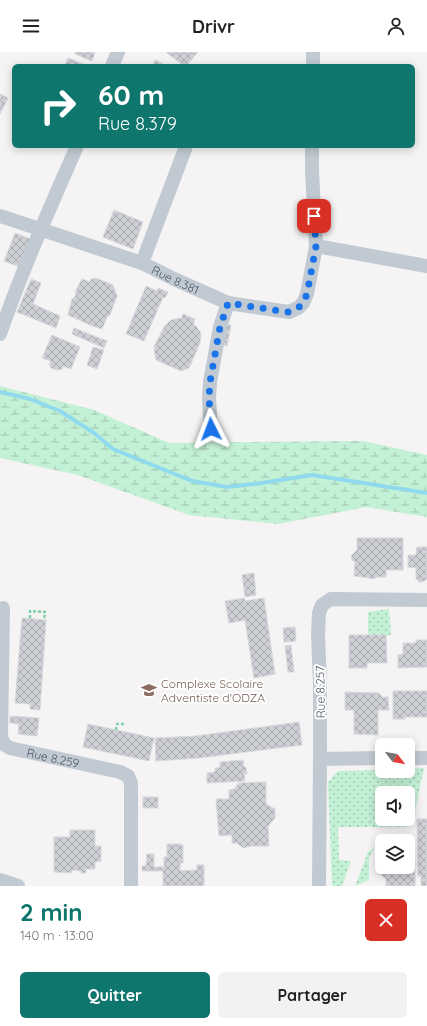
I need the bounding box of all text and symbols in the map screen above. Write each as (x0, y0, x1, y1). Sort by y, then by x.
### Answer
icon: menu (20, 15, 42, 37)
text: Drivr (192, 15, 235, 38)
icon: person (385, 15, 407, 37)
text: 60 m (98, 77, 164, 112)
icon: right (32, 80, 84, 132)
text: Rue 8.379 (98, 112, 177, 135)
pin (297, 199, 331, 233)
icon: arrive (303, 205, 325, 227)
street label: Rue 8.381 (149, 262, 202, 297)
position arrow (190, 408, 232, 450)
street label: Rue 8.257 (312, 665, 328, 719)
place label: Complexe Scolaire Adventiste d'ODZA (161, 676, 265, 705)
school or university icon: Complexe Scolaire Adventiste d'ODZA (140, 681, 158, 699)
north arrow (375, 738, 415, 778)
map controls (375, 738, 415, 874)
street label: Rue 8.259 (25, 744, 81, 770)
button: sound (375, 786, 415, 826)
button: layers (375, 834, 415, 874)
text: 2 min (20, 897, 82, 927)
button: close (365, 899, 407, 941)
text: 140 m · 13:00 (20, 927, 94, 943)
button: Quitter (20, 972, 210, 1018)
button: Partager (218, 972, 407, 1018)

